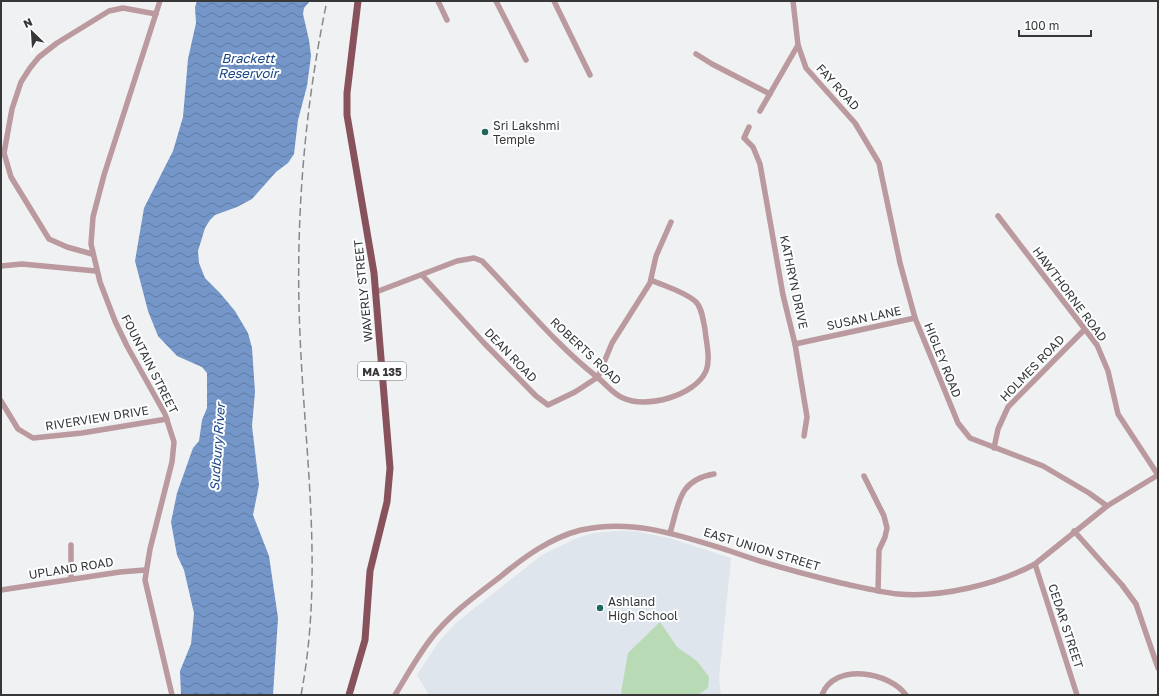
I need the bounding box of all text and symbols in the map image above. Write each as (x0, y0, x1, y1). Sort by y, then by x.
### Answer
north arrow (12, 12, 52, 52)
scale bar (1019, 12, 1091, 38)
text: N (21, 15, 34, 30)
text: 100 m (1025, 18, 1059, 33)
water label: Brackett Reservoir (218, 50, 280, 81)
street label: FAY ROAD (813, 61, 863, 113)
place label: Sri Lakshmi Temple (493, 118, 560, 147)
marker: Sri Lakshmi Temple (480, 127, 490, 137)
street label: KATHRYN DRIVE (777, 234, 811, 330)
street label: WAVERLY STREET (350, 239, 376, 343)
street label: HAWTHORNE ROAD (1030, 244, 1110, 344)
street label: SUSAN LANE (825, 303, 903, 333)
street label: FOUNTAIN STREET (118, 312, 182, 417)
street label: ROBERTS ROAD (547, 314, 625, 388)
street label: HIGLEY ROAD (921, 320, 965, 400)
street label: DEAN ROAD (482, 325, 540, 385)
street label: HOLMES ROAD (997, 332, 1067, 404)
road number: MA 135 (358, 362, 406, 380)
water label: Sudbury River (206, 401, 228, 491)
street label: RIVERVIEW DRIVE (44, 402, 150, 434)
street label: EAST UNION STREET (702, 524, 823, 574)
street label: UPLAND ROAD (28, 554, 114, 582)
street label: CEDAR STREET (1045, 582, 1087, 671)
place label: Ashland High School (608, 594, 678, 623)
marker: Ashland High School (595, 603, 605, 613)

